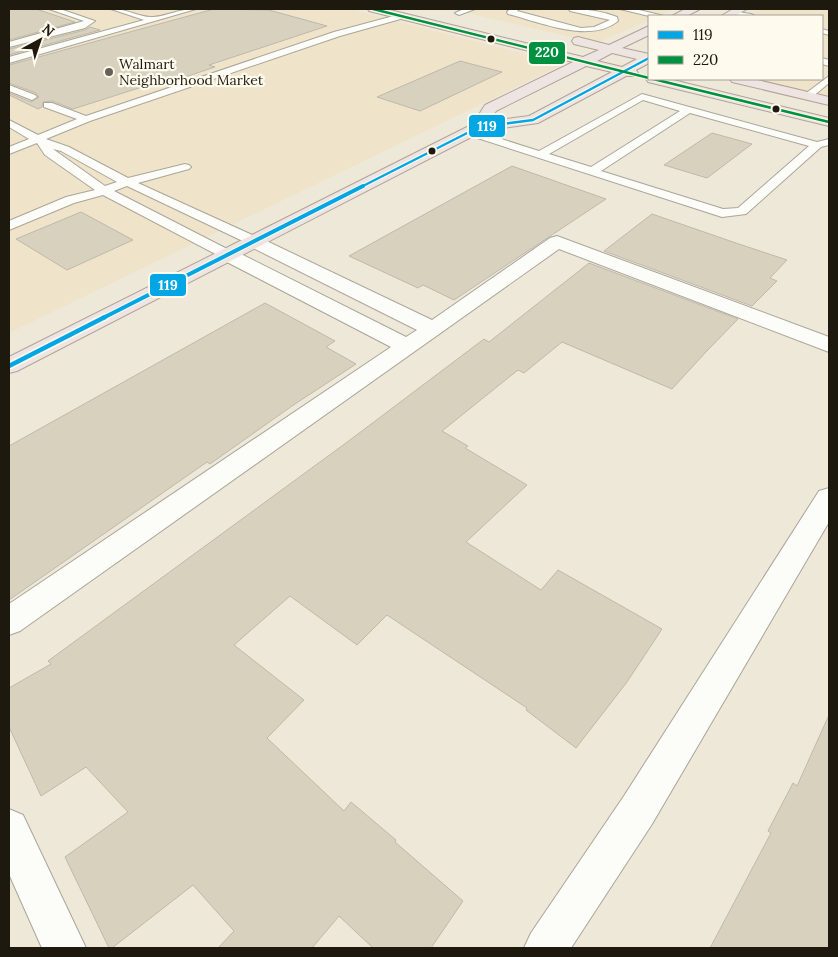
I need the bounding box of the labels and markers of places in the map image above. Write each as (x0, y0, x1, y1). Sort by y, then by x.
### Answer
unlabelled marker (486, 34, 496, 44)
place label: Walmart Neighborhood Market (119, 55, 264, 89)
marker: Walmart Neighborhood Market (103, 66, 115, 78)
unlabelled marker (771, 104, 781, 114)
unlabelled marker (427, 146, 437, 156)

